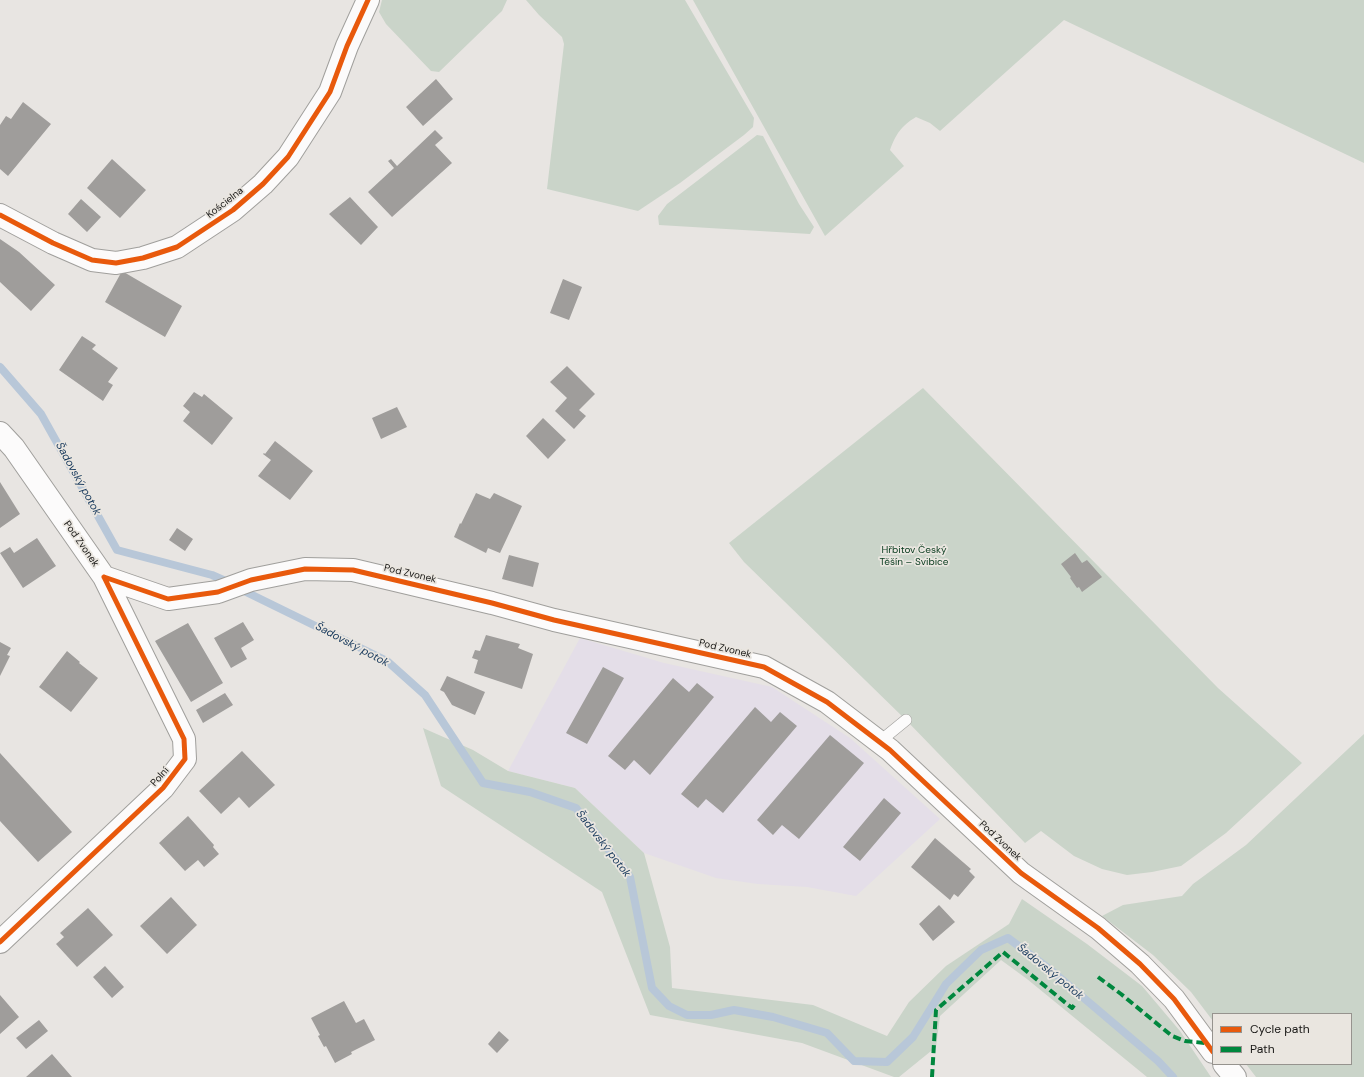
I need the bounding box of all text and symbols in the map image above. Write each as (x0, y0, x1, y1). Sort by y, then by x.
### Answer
street label: Kościelna (204, 185, 246, 221)
water label: Šadovský potok (53, 440, 103, 518)
street label: Pod Zvonek (61, 519, 101, 569)
park label: Hřbitov Český Těšín – Svibice (880, 544, 948, 568)
street label: Pod Zvonek (383, 562, 437, 586)
water label: Šadovský potok (313, 620, 391, 670)
street label: Pod Zvonek (698, 637, 752, 661)
street label: Polní (148, 765, 172, 789)
water label: Šadovský potok (573, 808, 633, 880)
street label: Pod Zvonek (976, 818, 1024, 864)
water label: Šadovský potok (1014, 941, 1086, 1003)
legend (1212, 1013, 1352, 1065)
text: Cycle path (1250, 1021, 1310, 1037)
text: Path (1250, 1041, 1275, 1057)

